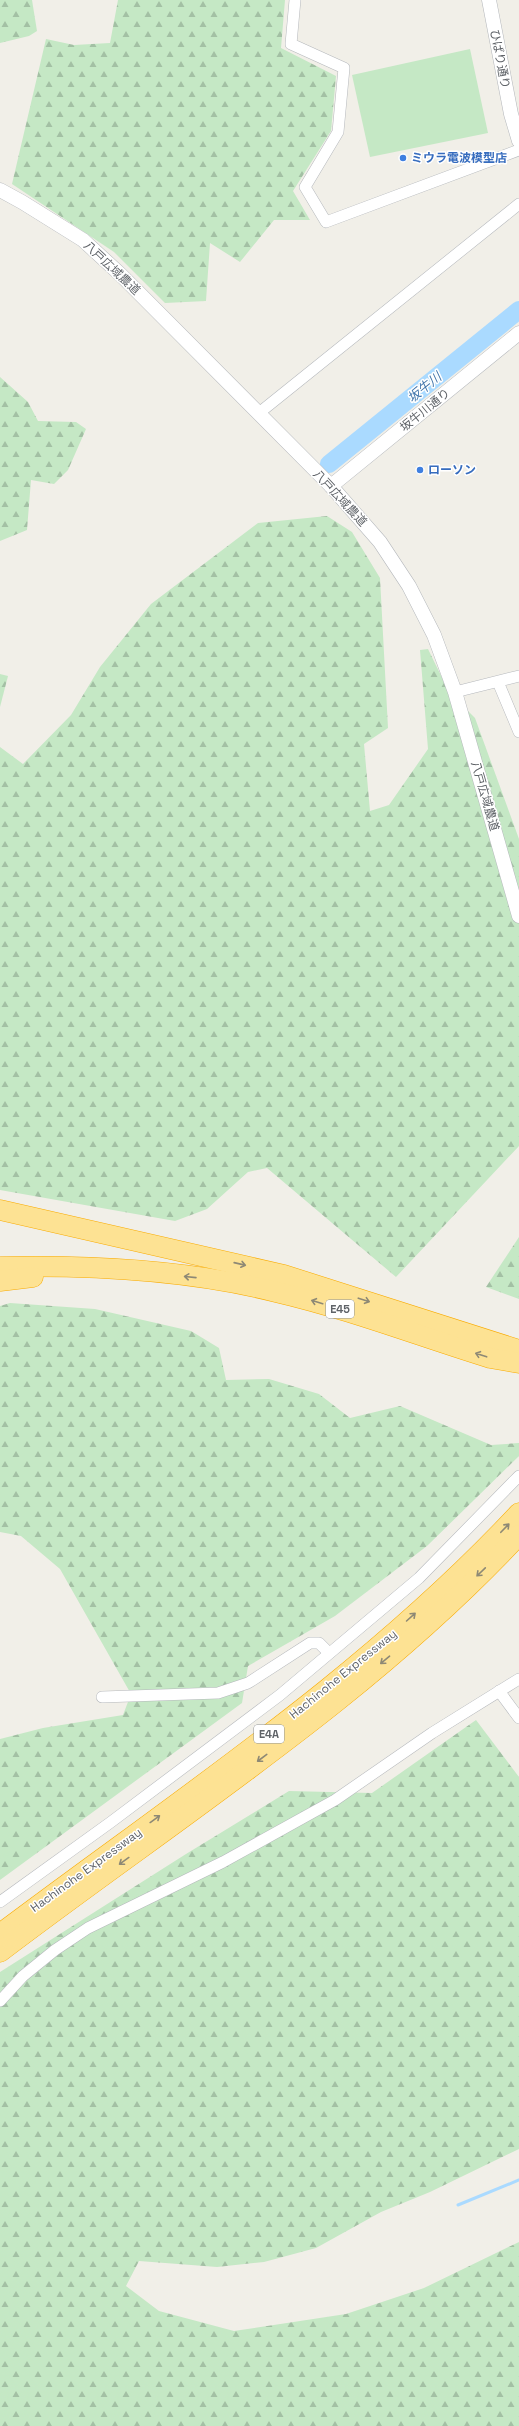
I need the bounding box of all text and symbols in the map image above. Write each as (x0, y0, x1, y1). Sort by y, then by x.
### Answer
street label: ひばり通り (486, 28, 514, 90)
place label: ミウラ電波模型店 (411, 150, 507, 166)
marker: ミウラ電波模型店 (398, 153, 408, 163)
street label: 八戸広域農道 (80, 238, 144, 298)
water label: 坂牛川 (404, 367, 446, 406)
street label: 坂牛川通り (397, 385, 453, 435)
place label: ローソン (428, 462, 476, 478)
marker: ローソン (415, 465, 425, 475)
street label: 八戸広域農道 (310, 466, 370, 530)
street label: 八戸広域農道 (467, 759, 503, 833)
one-way arrow (233, 1260, 246, 1268)
one-way arrow (184, 1273, 197, 1281)
one-way arrow (358, 1297, 371, 1304)
one-way arrow (311, 1298, 324, 1305)
road number: E45 (326, 1300, 354, 1318)
one-way arrow (475, 1351, 488, 1358)
one-way arrow (500, 1523, 510, 1533)
one-way arrow (476, 1567, 486, 1577)
one-way arrow (406, 1613, 416, 1622)
street label: Hachinohe Expressway (286, 1626, 400, 1722)
one-way arrow (380, 1655, 391, 1664)
road number: E4A (254, 1725, 284, 1743)
one-way arrow (256, 1754, 267, 1762)
one-way arrow (150, 1815, 161, 1823)
street label: Hachinohe Expressway (27, 1824, 145, 1916)
one-way arrow (118, 1857, 129, 1865)

